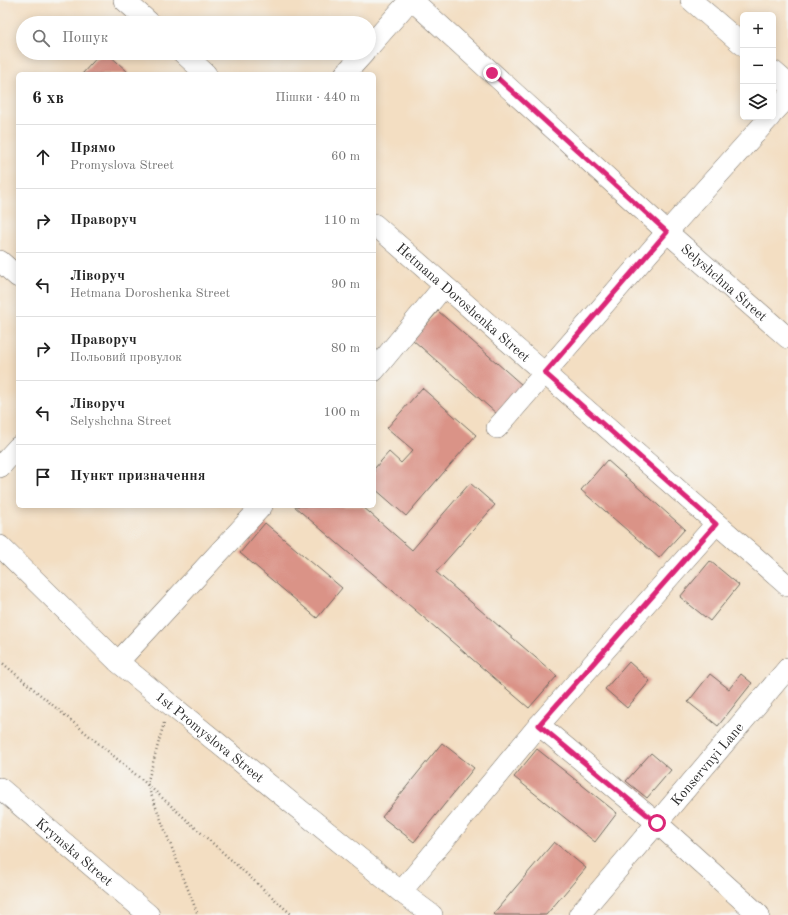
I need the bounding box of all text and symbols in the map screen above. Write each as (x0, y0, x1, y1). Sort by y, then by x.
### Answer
map controls (740, 12, 776, 120)
button: + (740, 12, 776, 48)
search box (16, 16, 376, 60)
icon: search (30, 27, 52, 49)
text: Пошук (62, 31, 108, 46)
button: − (740, 48, 776, 84)
route end (483, 64, 501, 82)
button: layers (740, 84, 776, 120)
text: 6 хв (32, 90, 64, 107)
text: Пішки · 440 m (275, 91, 360, 104)
text: Прямо (70, 141, 116, 156)
icon: ahead (32, 146, 54, 168)
text: 60 m (331, 150, 360, 163)
text: Promyslova Street (70, 159, 174, 172)
icon: right (32, 210, 54, 232)
text: Праворуч (70, 213, 137, 228)
text: 110 m (323, 214, 360, 227)
street label: Hetmana Doroshenka Street (393, 241, 533, 365)
street label: Selyshchna Street (678, 242, 770, 324)
text: Ліворуч (70, 269, 125, 284)
icon: left (32, 274, 54, 296)
text: 90 m (331, 278, 360, 291)
text: Hetmana Doroshenka Street (70, 287, 230, 300)
text: Праворуч (70, 333, 137, 348)
icon: right (32, 338, 54, 360)
text: 80 m (331, 342, 360, 355)
text: Польовий провулок (70, 351, 182, 364)
text: Ліворуч (70, 397, 125, 412)
icon: left (32, 402, 54, 424)
text: 100 m (323, 406, 360, 419)
text: Selyshchna Street (70, 415, 171, 428)
icon: arrive (32, 466, 54, 488)
text: Пункт призначення (70, 469, 206, 484)
street label: 1st Promyslova Street (153, 690, 266, 786)
street label: Konservnyi Lane (669, 720, 747, 809)
route start (648, 814, 666, 832)
street label: Krymska Street (33, 816, 115, 889)

